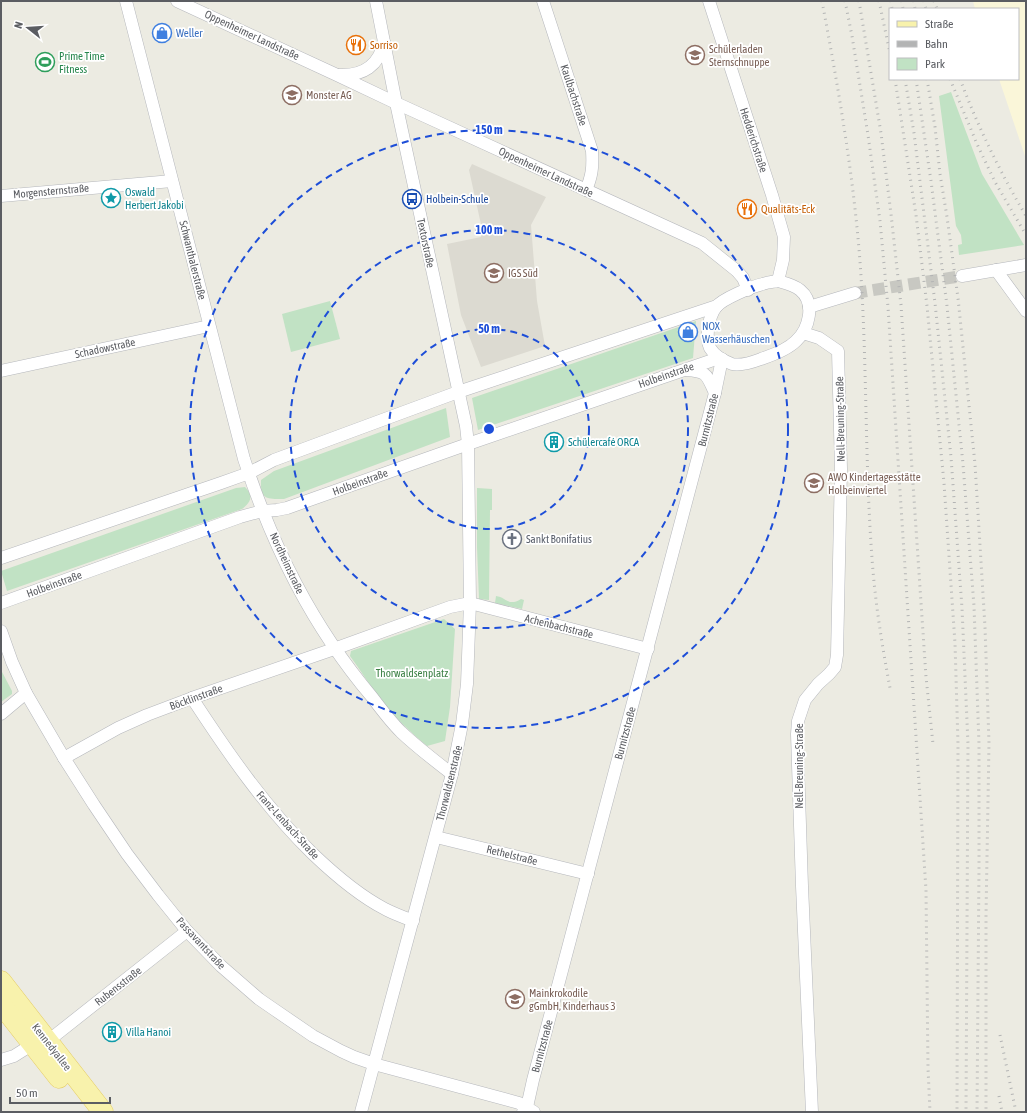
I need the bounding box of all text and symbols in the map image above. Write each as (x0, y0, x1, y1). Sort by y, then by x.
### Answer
north arrow (8, 8, 48, 48)
street label: Oppenheimer Landstraße (203, 8, 301, 62)
legend (889, 8, 1019, 80)
text: Straße (925, 17, 953, 31)
text: N (12, 20, 25, 30)
shop icon: Weller (151, 22, 173, 44)
place label: Weller (176, 27, 203, 39)
restaurant icon: Sorriso (345, 34, 367, 56)
text: Bahn (925, 37, 948, 51)
place label: Sorriso (370, 39, 398, 51)
place label: Schülerladen Sternschnuppe (709, 43, 770, 68)
school or university icon: Schülerladen Sternschnuppe (684, 44, 706, 66)
place label: Prime Time Fitness (59, 50, 105, 75)
sports icon: Prime Time Fitness (34, 51, 56, 73)
text: Park (925, 57, 946, 71)
street label: Kaulbachstraße (558, 63, 590, 127)
school or university icon: Monster AG (281, 84, 303, 106)
place label: Monster AG (306, 89, 352, 101)
street label: Hedderichstraße (738, 106, 770, 174)
text: 150 m (475, 123, 503, 137)
street label: Oppenheimer Landstraße (497, 145, 595, 199)
street label: Morgensternstraße (13, 182, 89, 200)
place label: Oswald Herbert Jakobi (125, 186, 184, 211)
place icon: Oswald Herbert Jakobi (100, 187, 122, 209)
bus stop icon: Holbein-Schule (401, 188, 423, 210)
place label: Holbein-Schule (426, 193, 488, 205)
restaurant icon: Qualitäts-Eck (736, 198, 758, 220)
place label: Qualitäts-Eck (761, 203, 815, 215)
street label: Textorstraße (415, 217, 437, 269)
street label: Schwanthalerstraße (177, 219, 209, 301)
text: 100 m (475, 223, 503, 237)
school or university icon: IGS Süd (483, 262, 505, 284)
place label: IGS Süd (508, 267, 538, 279)
place label: NOX Wasserhäuschen (702, 320, 770, 345)
shop icon: NOX Wasserhäuschen (677, 321, 699, 343)
text: 50 m (478, 322, 500, 336)
street label: Schadowstraße (74, 336, 136, 360)
street label: Holbeinstraße (637, 360, 695, 390)
street label: Nell-Breuning-Straße (833, 376, 847, 462)
street label: Burnitzstraße (696, 392, 720, 448)
centre of rings (482, 422, 496, 436)
building icon: Schülercafé ORCA (543, 431, 565, 453)
place label: Schülercafé ORCA (568, 436, 640, 448)
street label: Holbeinstraße (331, 466, 389, 498)
place label: AWO Kindertagesstätte Holbeinviertel (828, 471, 921, 496)
school or university icon: AWO Kindertagesstätte Holbeinviertel (803, 472, 825, 494)
church icon: Sankt Bonifatius (501, 528, 523, 550)
street label: Nordheimstraße (268, 530, 306, 596)
place label: Sankt Bonifatius (526, 533, 592, 545)
street label: Holbeinstraße (25, 568, 83, 600)
street label: Achenbachstraße (523, 612, 595, 640)
park label: Thorwaldsenplatz (376, 667, 448, 679)
street label: Böcklinstraße (168, 682, 224, 712)
street label: Burnitzstraße (612, 705, 638, 761)
street label: Nell-Breuning-Straße (793, 723, 805, 809)
street label: Thorwaldsenstraße (434, 744, 464, 822)
street label: Franz-Lenbach-Straße (254, 788, 322, 862)
street label: Rethelstraße (485, 843, 539, 867)
street label: Passavantstraße (174, 915, 228, 971)
street label: Rubensstraße (92, 964, 144, 1008)
place label: Mainkrokodile gGmbH, Kinderhaus 3 (529, 987, 616, 1012)
school or university icon: Mainkrokodile gGmbH, Kinderhaus 3 (504, 988, 526, 1010)
street label: Burnitzstraße (529, 1018, 555, 1074)
street label: Kennedyallee (30, 1021, 74, 1073)
building icon: Villa Hanoi (101, 1021, 123, 1043)
place label: Villa Hanoi (126, 1026, 171, 1038)
scale bar (10, 1079, 110, 1105)
text: 50 m (16, 1086, 38, 1100)

